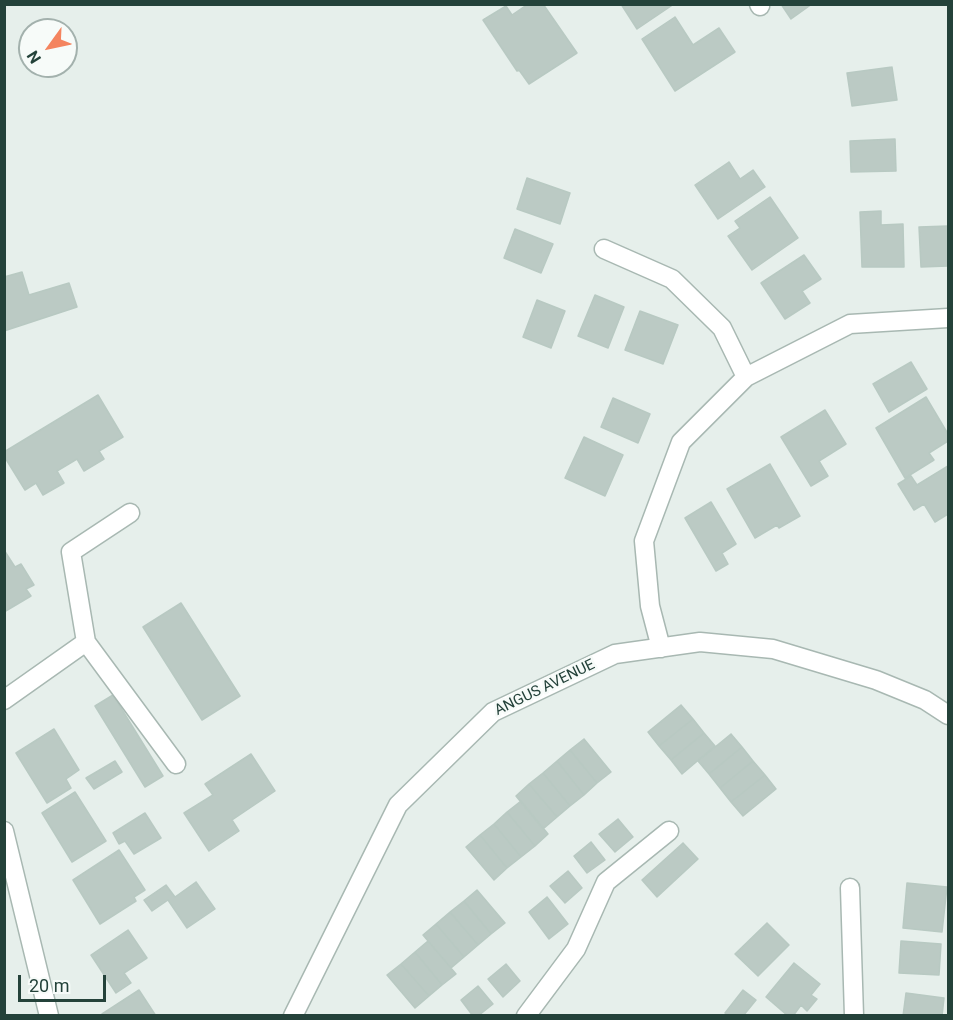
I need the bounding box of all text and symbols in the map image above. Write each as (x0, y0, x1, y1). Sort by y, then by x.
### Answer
north arrow (18, 18, 78, 78)
text: N (23, 47, 45, 67)
street label: ANGUS AVENUE (492, 656, 598, 720)
scale bar (21, 963, 110, 1001)
text: 20 m (29, 975, 69, 996)

